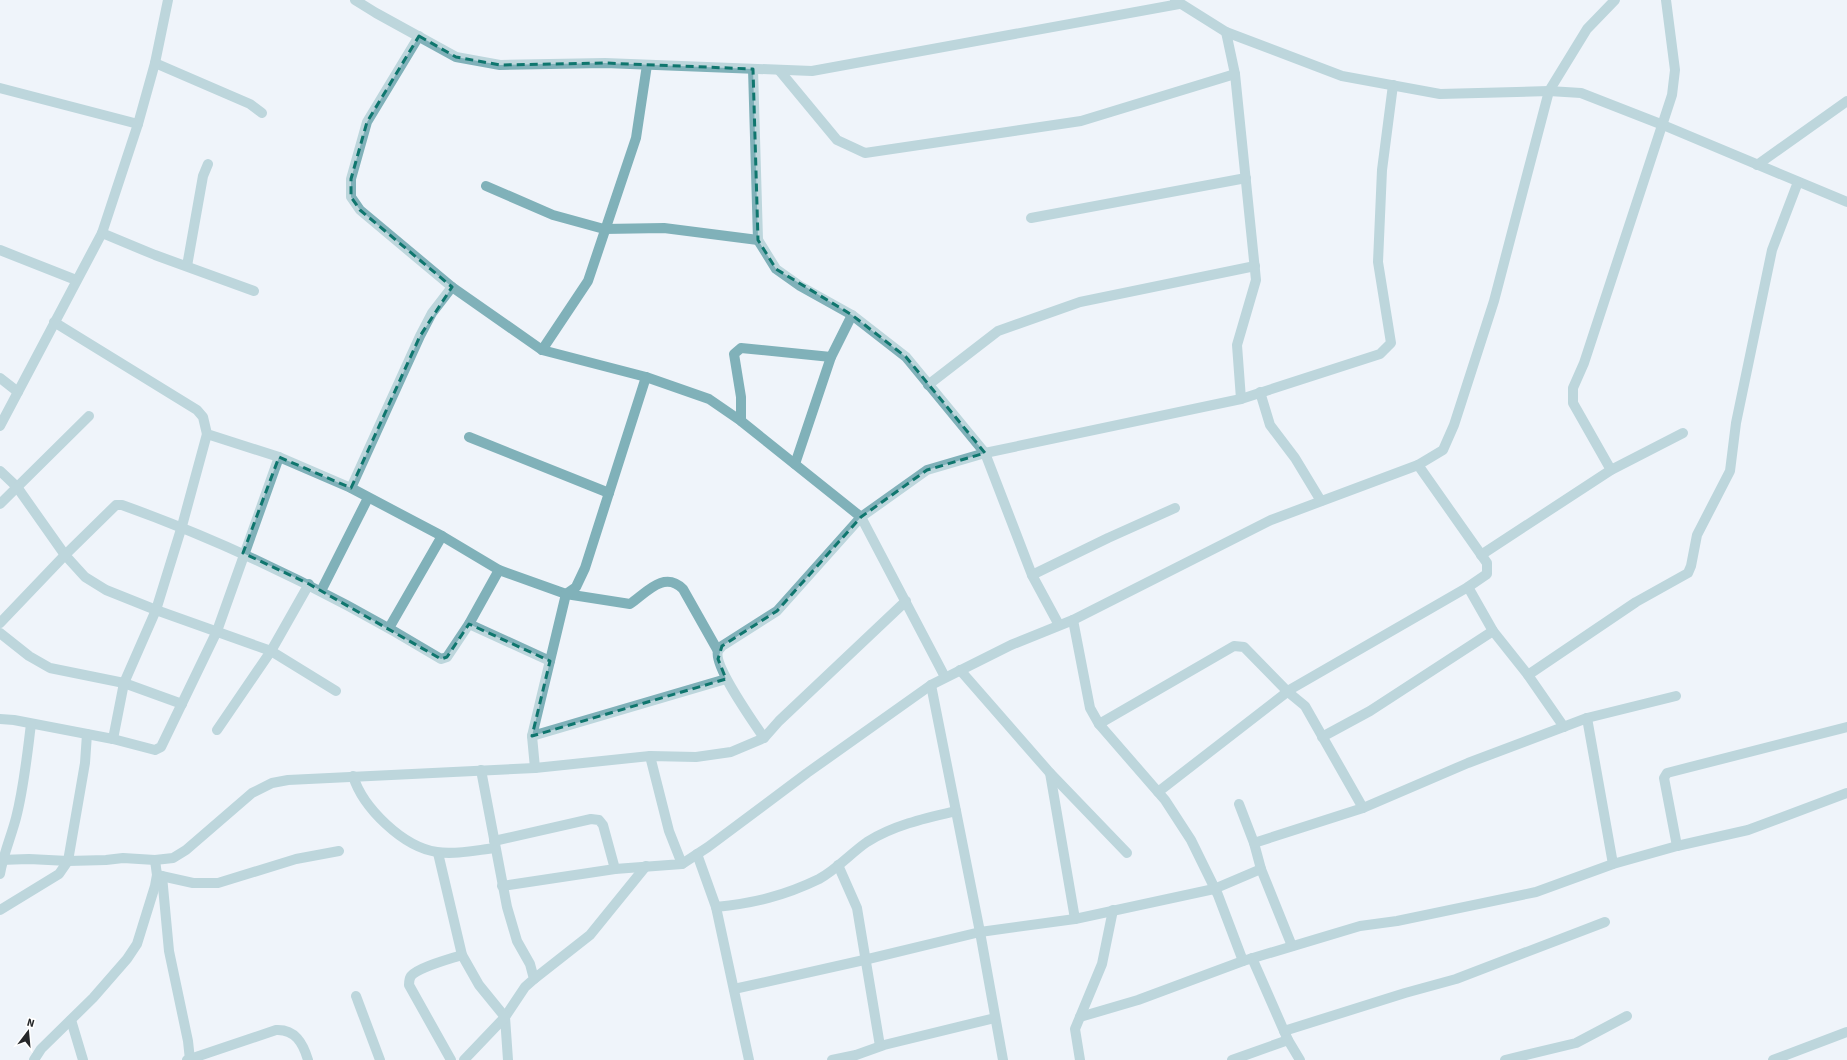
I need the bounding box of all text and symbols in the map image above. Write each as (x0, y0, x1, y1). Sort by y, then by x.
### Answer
north arrow (8, 1012, 48, 1052)
text: N (25, 1015, 36, 1031)

